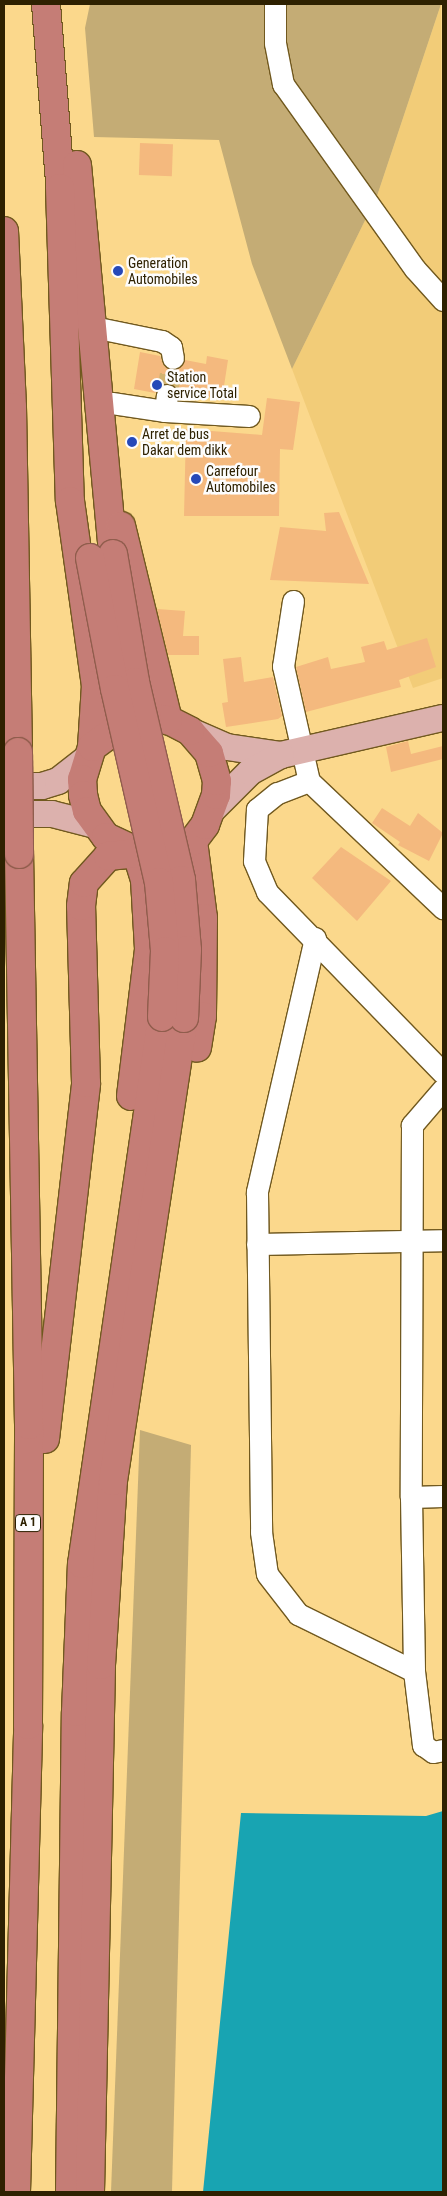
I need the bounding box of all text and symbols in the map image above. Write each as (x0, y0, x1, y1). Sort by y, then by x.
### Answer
place label: Generation Automobiles (128, 255, 198, 288)
marker: Generation Automobiles (112, 265, 124, 277)
place label: Station service Total (167, 369, 237, 402)
marker: Station service Total (151, 379, 163, 391)
place label: Arret de bus Dakar dem dikk (142, 426, 227, 458)
marker: Arret de bus Dakar dem dikk (126, 436, 138, 448)
place label: Carrefour Automobiles (206, 463, 276, 496)
marker: Carrefour Automobiles (190, 473, 202, 485)
road number: A 1 (14, 1514, 42, 1532)

